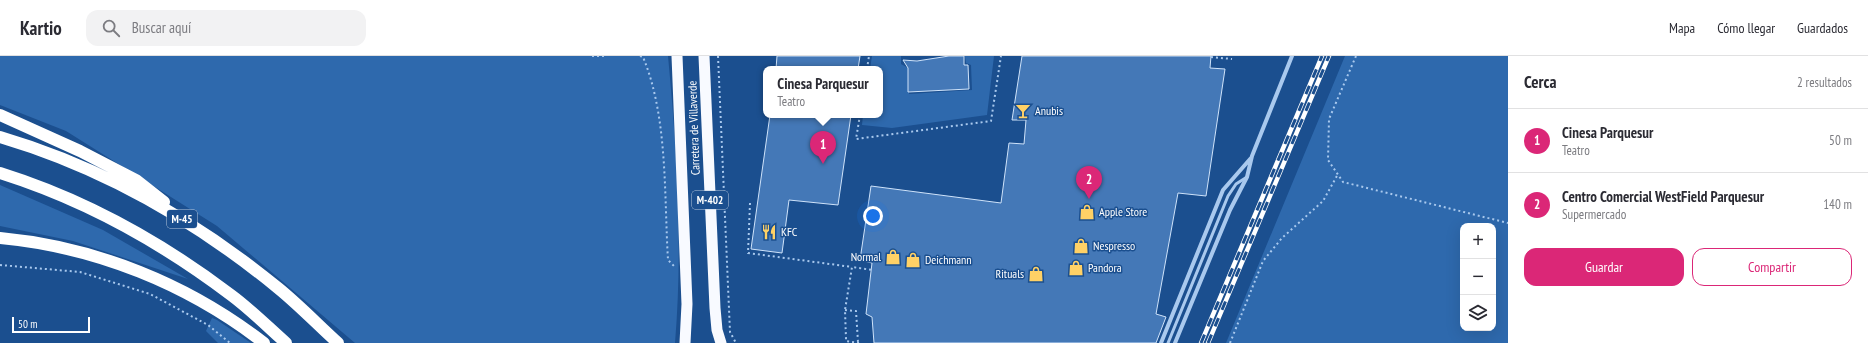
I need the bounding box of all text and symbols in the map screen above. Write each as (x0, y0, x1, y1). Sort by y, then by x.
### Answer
search box (86, 10, 366, 46)
text: Kartio (20, 16, 62, 40)
icon: search (100, 17, 122, 39)
text: Buscar aquí (132, 18, 191, 37)
text: Mapa (1669, 19, 1695, 37)
text: Cómo llegar (1717, 19, 1775, 37)
text: Guardados (1797, 19, 1848, 37)
popup (763, 66, 883, 118)
text: Cerca (1524, 71, 1557, 93)
text: Cinesa Parquesur (777, 74, 869, 93)
text: 2 resultados (1797, 74, 1852, 91)
street label: Carretera de Villaverde (684, 81, 703, 175)
text: Teatro (777, 93, 805, 110)
bar icon: Anubis (1014, 102, 1032, 120)
place label: Anubis (1035, 103, 1063, 118)
text: Cinesa Parquesur (1562, 123, 1653, 142)
pin: 1 (810, 131, 836, 164)
text: 1 (1534, 132, 1540, 149)
text: 50 m (1829, 132, 1852, 149)
text: Teatro (1562, 142, 1590, 159)
pin: 2 (1076, 166, 1102, 199)
text: Centro Comercial WestField Parquesur (1562, 187, 1764, 206)
road number: M-402 (692, 191, 728, 209)
text: 2 (1534, 196, 1540, 213)
text: 140 m (1823, 196, 1852, 213)
shop icon: Apple Store (1078, 203, 1096, 221)
place label: Apple Store (1099, 204, 1147, 219)
your location (863, 206, 883, 226)
text: Supermercado (1562, 206, 1626, 223)
road number: M-45 (167, 210, 197, 228)
restaurant icon: KFC (760, 223, 778, 241)
map controls (1460, 223, 1496, 331)
button: + (1460, 223, 1496, 259)
place label: KFC (781, 224, 798, 239)
shop icon: Nespresso (1072, 237, 1090, 255)
place label: Nespresso (1093, 238, 1135, 253)
shop icon: Normal (884, 248, 902, 266)
button: Guardar (1524, 248, 1684, 286)
button: Compartir (1692, 248, 1852, 286)
place label: Normal (851, 249, 881, 264)
shop icon: Deichmann (904, 251, 922, 269)
place label: Deichmann (925, 252, 972, 267)
shop icon: Pandora (1067, 259, 1085, 277)
button: − (1460, 259, 1496, 295)
place label: Pandora (1088, 260, 1122, 275)
shop icon: Rituals (1027, 265, 1045, 283)
place label: Rituals (995, 266, 1024, 281)
button: layers (1460, 295, 1496, 331)
scale bar (12, 315, 90, 334)
text: 50 m (18, 317, 37, 331)

